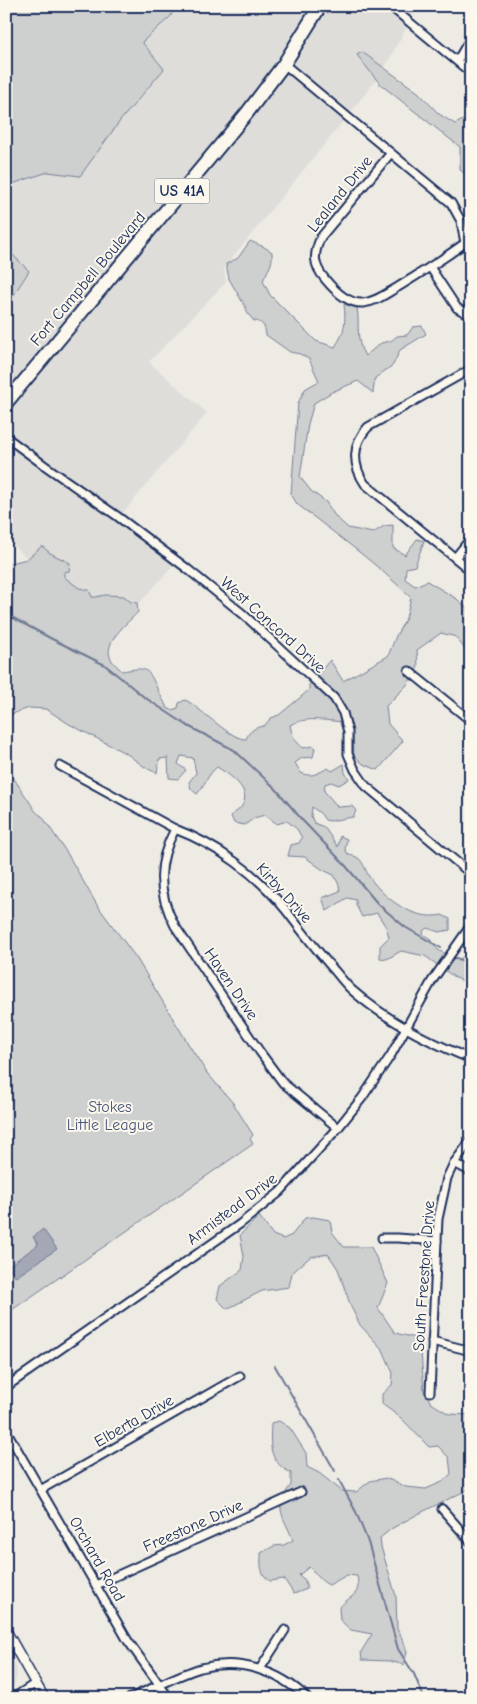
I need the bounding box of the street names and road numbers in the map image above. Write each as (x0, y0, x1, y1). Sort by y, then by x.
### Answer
street label: Lealand Drive (304, 152, 376, 236)
road number: US 41A (154, 178, 210, 204)
street label: Fort Campbell Boulevard (27, 209, 149, 349)
street label: West Concord Drive (217, 573, 329, 677)
street label: Kirby Drive (252, 859, 316, 927)
street label: Haven Drive (200, 945, 262, 1023)
street label: Armistead Drive (184, 1169, 280, 1249)
street label: South Freestone Drive (410, 1200, 438, 1352)
street label: Elberta Drive (91, 1391, 177, 1451)
street label: Freestone Drive (140, 1496, 246, 1556)
street label: Orchard Road (65, 1513, 129, 1605)

